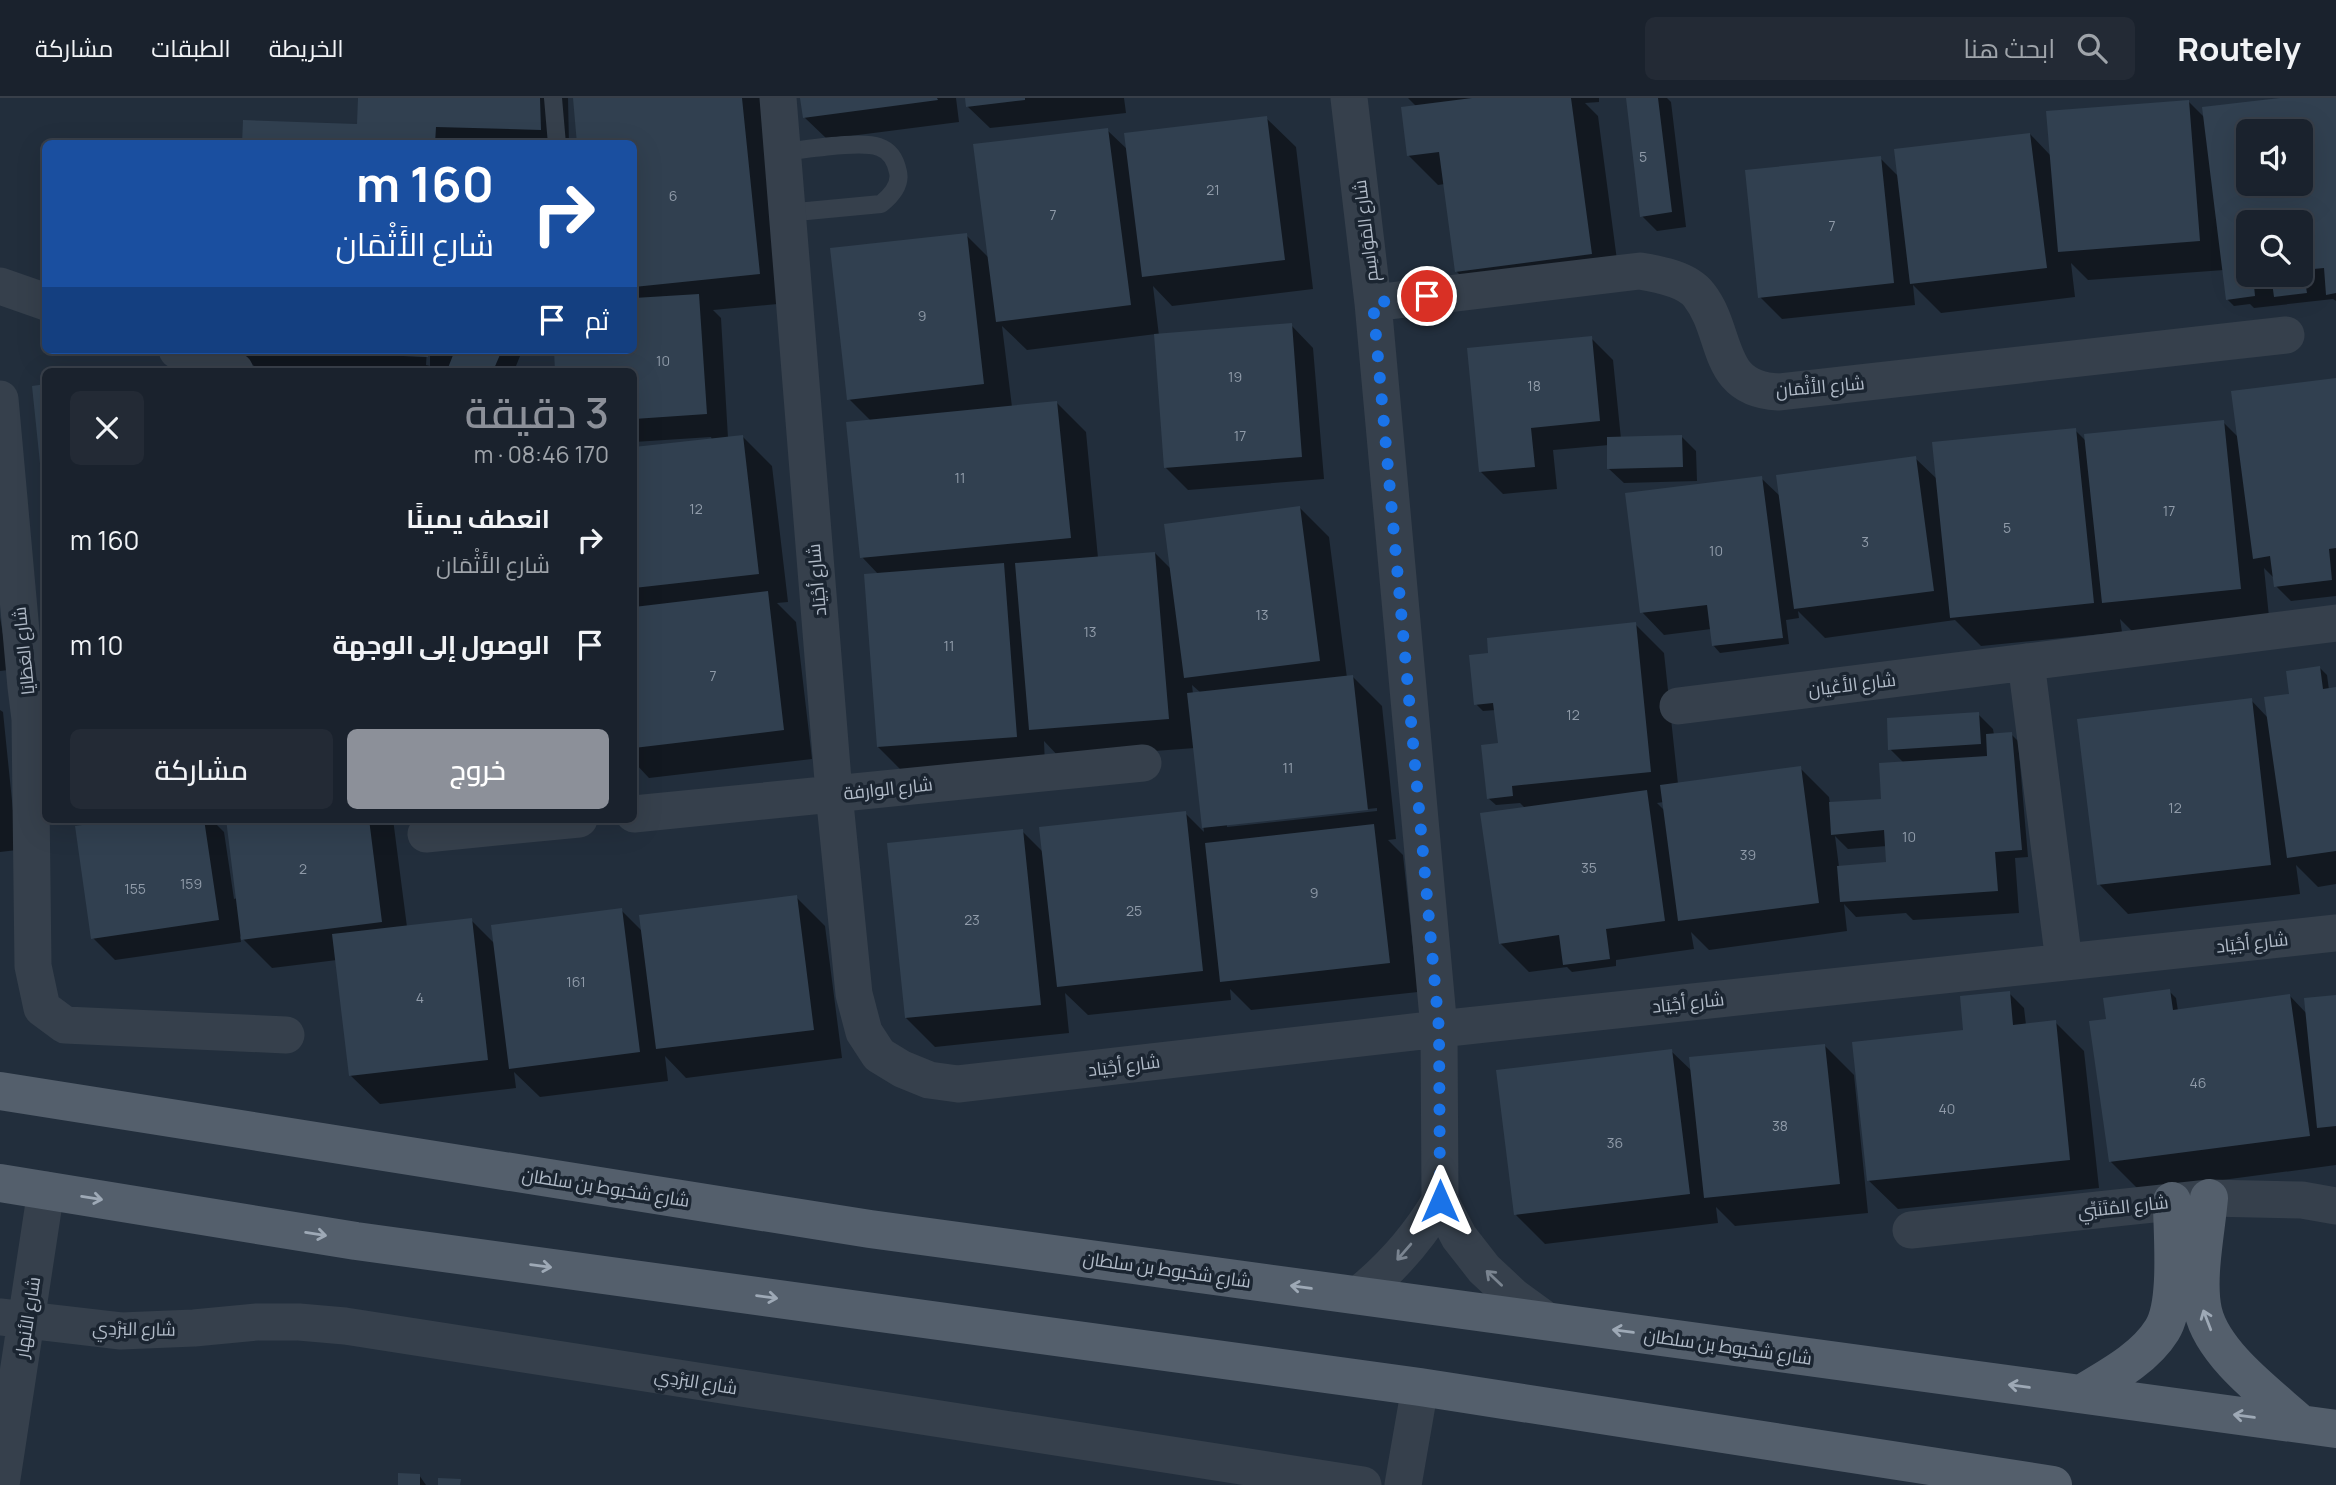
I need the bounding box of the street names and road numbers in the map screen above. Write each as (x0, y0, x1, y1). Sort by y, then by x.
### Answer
street label: شارع المَوَاسِم (1347, 179, 1384, 283)
street label: شارع الأَثْمَان (1775, 370, 1866, 403)
street label: شارع أجْيَاد (801, 543, 832, 617)
street label: شارع العَطَايَا (6, 606, 41, 696)
street label: شارع الأَعْيان (1807, 667, 1897, 702)
street label: شارع الوارفة (842, 771, 934, 806)
street label: شارع أجْيَاد (2215, 926, 2289, 959)
street label: شارع أجْيَاد (1651, 986, 1725, 1019)
street label: شارع أجْيَاد (1087, 1049, 1162, 1082)
street label: شارع شخبوط بن سلطان (520, 1162, 692, 1213)
street label: شارع المُتَنَبِّي (2076, 1189, 2170, 1226)
street label: شارع شخبوط بن سلطان (1081, 1245, 1253, 1294)
street label: شارع الأنهار (9, 1275, 46, 1360)
street label: شارع البَرْدِي (92, 1315, 176, 1344)
street label: شارع شخبوط بن سلطان (1642, 1322, 1814, 1371)
street label: شارع البَرْدِي (652, 1363, 739, 1402)

